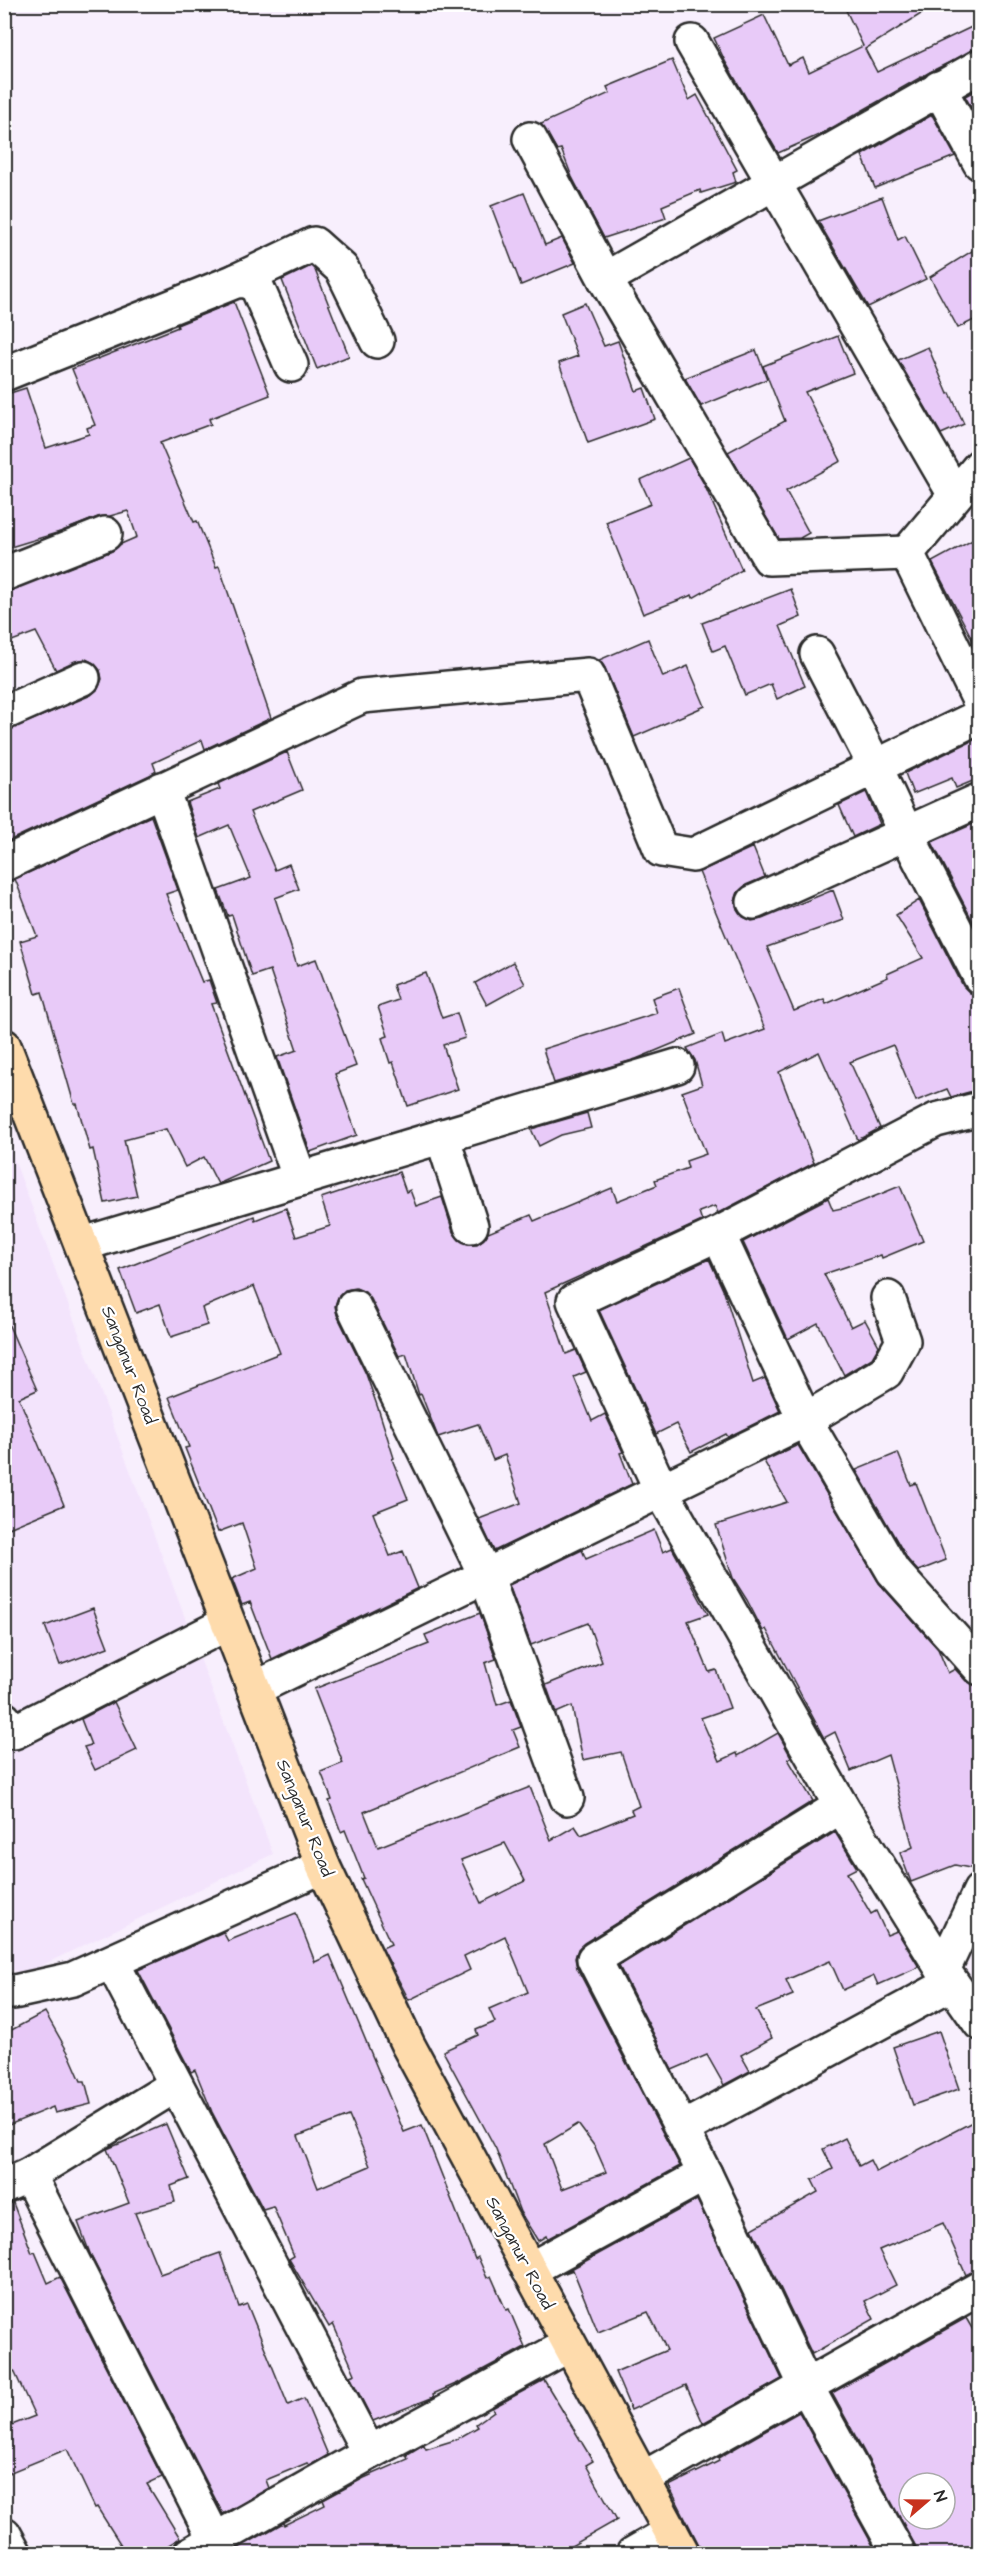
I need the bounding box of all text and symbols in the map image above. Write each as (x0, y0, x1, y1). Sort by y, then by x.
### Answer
street label: Sanganur Road (94, 1302, 163, 1428)
street label: Sanganur Road (269, 1755, 340, 1881)
street label: Sanganur Road (479, 2192, 560, 2314)
north arrow (897, 2471, 957, 2531)
text: N (928, 2488, 952, 2505)

